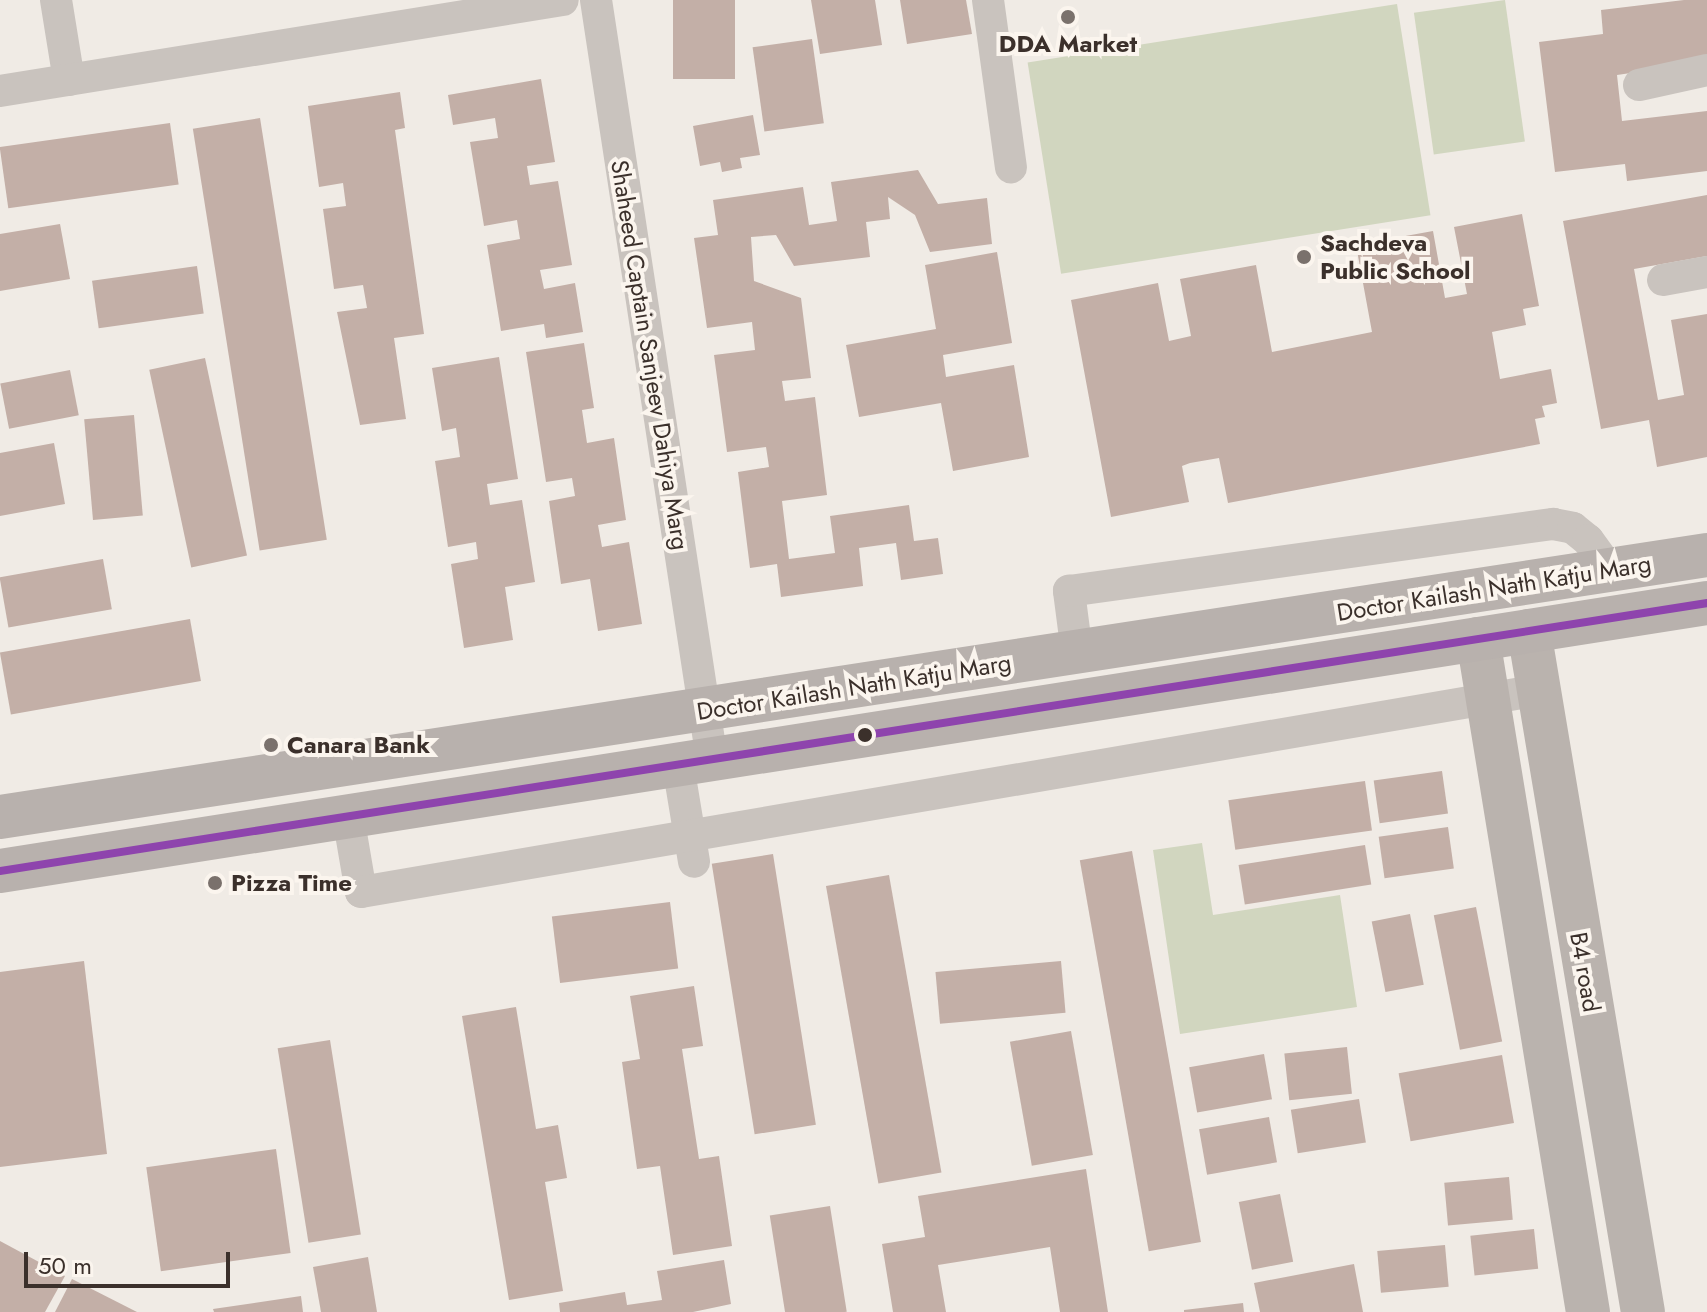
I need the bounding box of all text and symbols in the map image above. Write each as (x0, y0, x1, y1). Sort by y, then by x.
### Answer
marker: DDA Market (1059, 8, 1077, 26)
place label: DDA Market (999, 30, 1137, 58)
street label: Shaheed Captain Sanjeev Dahiya Marg (605, 158, 695, 552)
place label: Sachdeva Public School (1320, 229, 1471, 285)
marker: Sachdeva Public School (1295, 248, 1313, 266)
street label: Doctor Kailash Nath Katju Marg (1335, 549, 1653, 627)
street label: Doctor Kailash Nath Katju Marg (695, 648, 1013, 726)
unlabelled marker (857, 727, 873, 743)
place label: Canara Bank (287, 731, 430, 759)
marker: Canara Bank (262, 736, 280, 754)
place label: Pizza Time (231, 869, 352, 897)
marker: Pizza Time (206, 874, 224, 892)
street label: B4 road (1564, 930, 1606, 1014)
scale bar (28, 1236, 234, 1286)
text: 50 m (38, 1248, 92, 1283)

